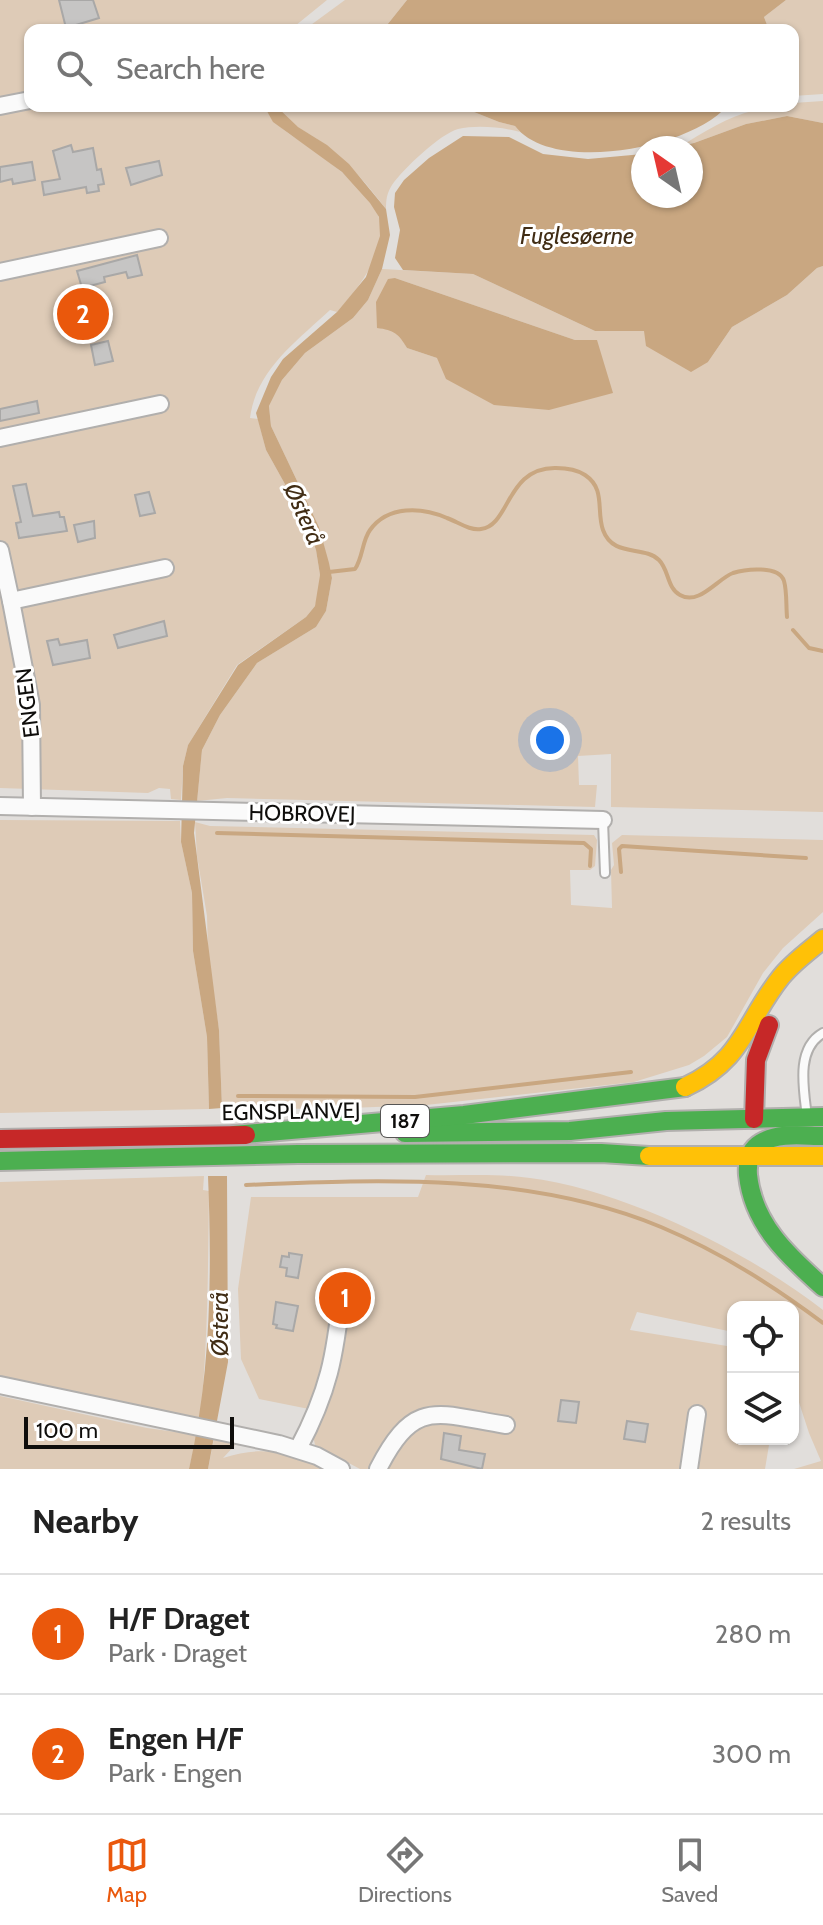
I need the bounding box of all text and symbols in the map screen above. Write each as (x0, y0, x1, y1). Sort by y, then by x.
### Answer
search box (24, 24, 799, 112)
icon: search (52, 46, 96, 90)
text: Search here (116, 50, 265, 87)
north arrow (631, 136, 703, 208)
water label: Fuglesøerne (520, 221, 634, 250)
pin: 2 (57, 284, 109, 344)
water label: Østerå (278, 478, 331, 549)
street label: ENGEN (10, 666, 45, 739)
your location (530, 720, 570, 760)
street label: HOBROVEJ (248, 799, 356, 828)
street label: EGNSPLANVEJ (221, 1097, 361, 1126)
road number: 187 (381, 1105, 429, 1137)
pin: 1 (319, 1268, 371, 1328)
water label: Østerå (205, 1292, 234, 1356)
map controls (727, 1301, 799, 1445)
button: locate (727, 1301, 799, 1373)
button: layers (727, 1373, 799, 1445)
scale bar (24, 1413, 234, 1449)
text: 100 m (36, 1417, 98, 1444)
text: Nearby (32, 1500, 139, 1542)
text: 2 results (700, 1505, 791, 1537)
text: H/F Draget (108, 1600, 250, 1637)
text: 1 (53, 1618, 63, 1650)
text: 280 m (715, 1618, 791, 1650)
text: Park · Draget (108, 1637, 247, 1669)
text: Engen H/F (108, 1720, 244, 1757)
text: 2 (51, 1738, 65, 1770)
text: 300 m (712, 1738, 791, 1770)
text: Park · Engen (108, 1757, 242, 1789)
tab: Map (105, 1833, 149, 1908)
tab: Directions (358, 1833, 452, 1908)
tab: Saved (661, 1833, 718, 1908)

